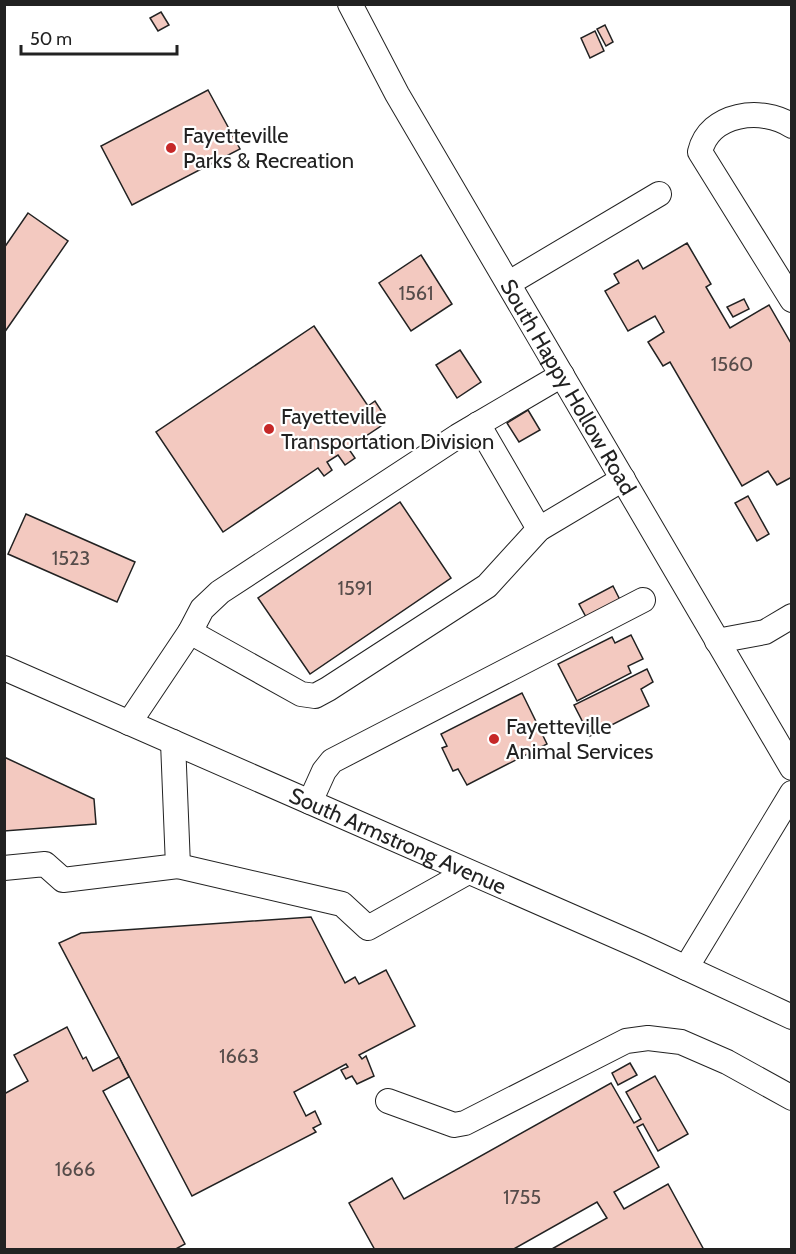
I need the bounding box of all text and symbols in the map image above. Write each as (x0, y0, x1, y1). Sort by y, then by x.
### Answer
scale bar (21, 18, 177, 56)
text: 50 m (30, 28, 72, 50)
place label: Fayetteville Parks & Recreation (183, 122, 354, 174)
marker: Fayetteville Parks & Recreation (164, 141, 178, 155)
street label: South Happy Hollow Road (495, 274, 642, 500)
house number: 1561 (398, 281, 434, 305)
house number: 1560 (711, 352, 753, 376)
place label: Fayetteville Transportation Division (281, 403, 494, 455)
marker: Fayetteville Transportation Division (262, 422, 276, 436)
house number: 1523 (52, 546, 90, 570)
house number: 1591 (337, 576, 373, 600)
place label: Fayetteville Animal Services (506, 713, 653, 765)
marker: Fayetteville Animal Services (487, 732, 501, 746)
street label: South Armstrong Avenue (285, 781, 510, 900)
house number: 1663 (219, 1044, 259, 1068)
house number: 1666 (55, 1157, 95, 1181)
house number: 1755 (503, 1185, 541, 1209)

